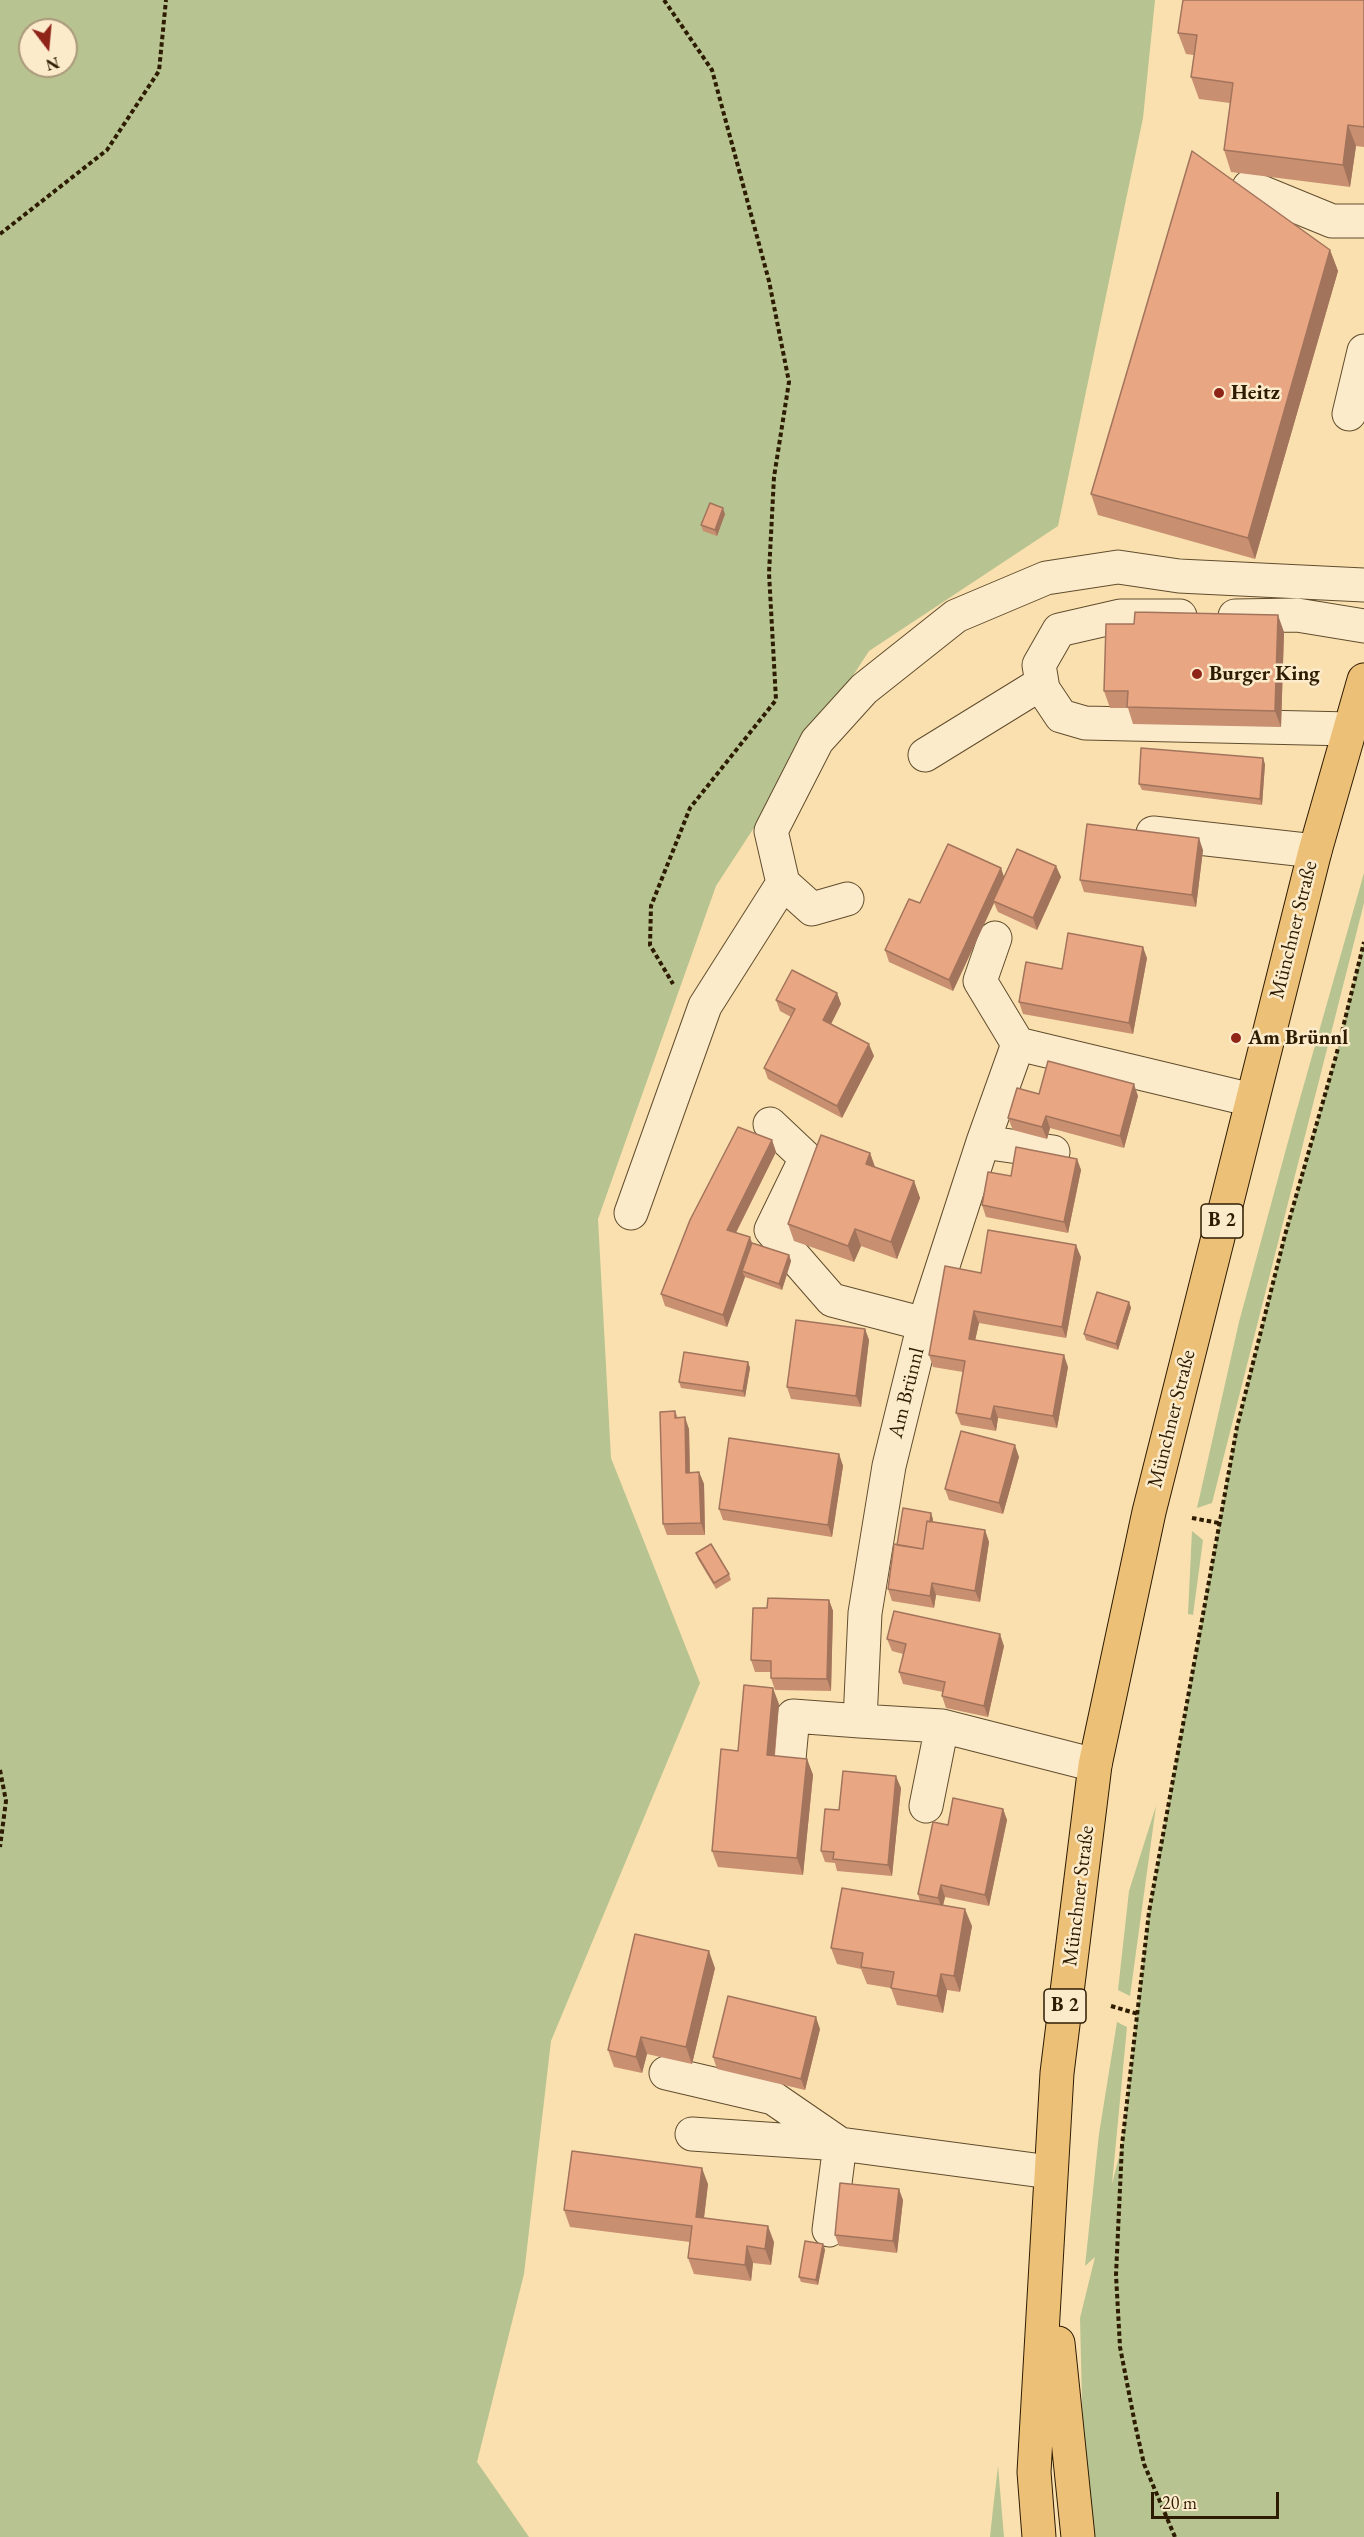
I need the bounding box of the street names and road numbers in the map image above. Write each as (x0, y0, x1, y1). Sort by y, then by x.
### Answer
street label: Münchner Straße (1265, 858, 1323, 1002)
road number: B 2 (1201, 1204, 1243, 1238)
street label: Am Brünnl (884, 1345, 930, 1441)
street label: Münchner Straße (1143, 1347, 1201, 1491)
street label: Münchner Straße (1058, 1824, 1100, 1968)
road number: B 2 (1044, 1989, 1086, 2023)

